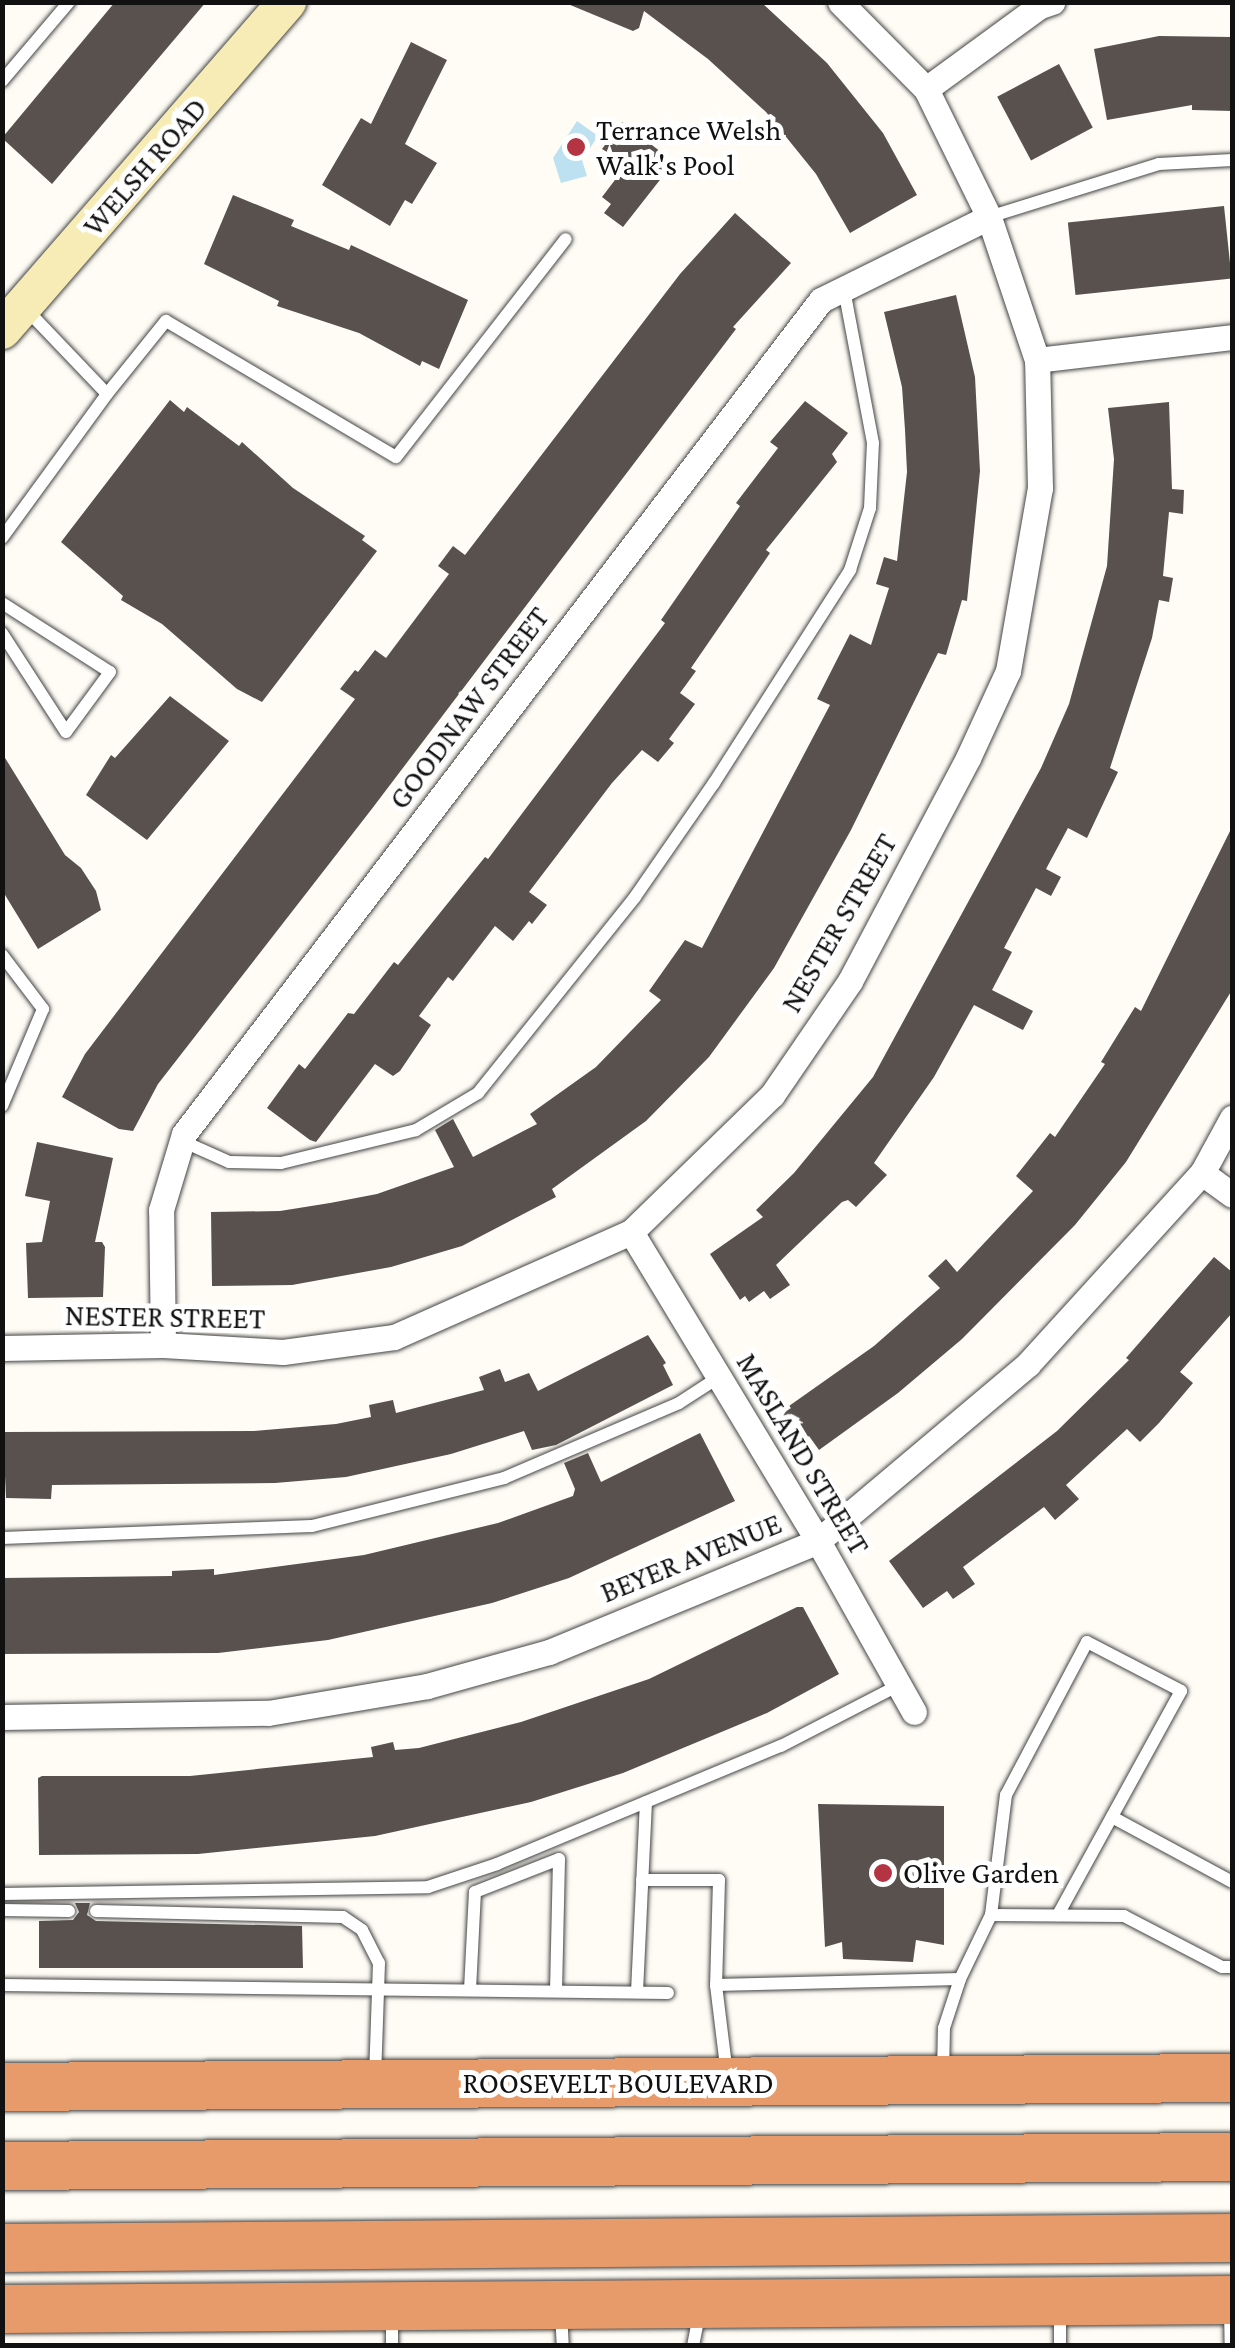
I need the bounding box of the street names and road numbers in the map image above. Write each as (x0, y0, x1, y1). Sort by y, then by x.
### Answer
street label: WELSH ROAD (75, 91, 215, 243)
street label: GOODNAW STREET (381, 600, 557, 816)
street label: NESTER STREET (773, 827, 905, 1019)
street label: NESTER STREET (64, 1297, 266, 1337)
street label: MASLAND STREET (729, 1347, 877, 1561)
street label: BEYER AVENUE (595, 1505, 787, 1611)
street label: ROOSEVELT BOULEVARD (462, 2065, 774, 2101)

